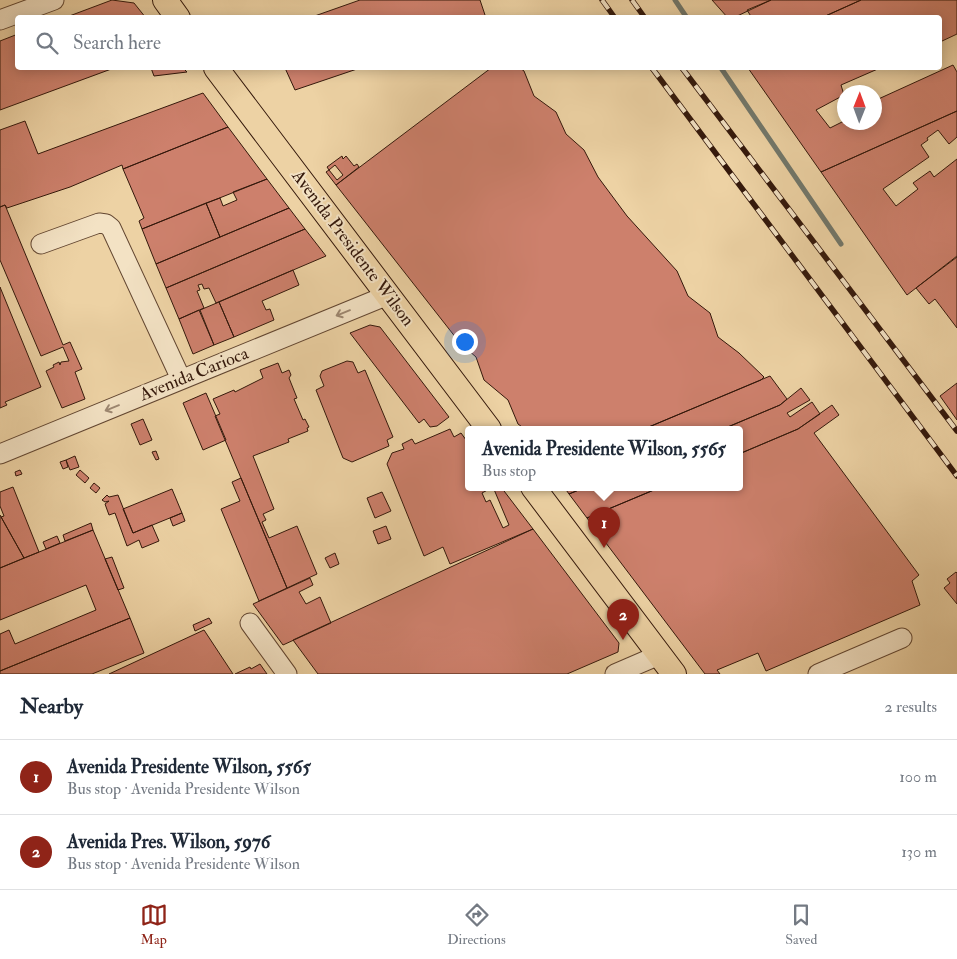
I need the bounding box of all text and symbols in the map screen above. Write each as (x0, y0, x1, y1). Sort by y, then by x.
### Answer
search box (15, 15, 942, 70)
icon: search (33, 29, 61, 57)
text: Search here (73, 31, 161, 55)
north arrow (837, 85, 882, 130)
street label: Avenida Presidente Wilson (286, 164, 419, 331)
one-way arrow (336, 309, 351, 319)
your location (452, 329, 478, 355)
street label: Avenida Carioca (135, 342, 252, 407)
one-way arrow (104, 404, 120, 413)
popup (465, 426, 743, 491)
text: Avenida Presidente Wilson, 5565 (482, 437, 726, 461)
text: Bus stop (482, 461, 536, 481)
pin: 1 (588, 507, 620, 548)
pin: 2 (607, 599, 639, 640)
text: Nearby (20, 693, 83, 720)
text: 2 results (884, 697, 937, 717)
text: Avenida Presidente Wilson, 5565 (67, 755, 311, 779)
text: 1 (33, 767, 39, 787)
text: 100 m (899, 767, 937, 787)
text: Bus stop · Avenida Presidente Wilson (67, 779, 300, 799)
text: Avenida Pres. Wilson, 5976 (67, 830, 270, 854)
text: 2 (32, 842, 40, 862)
text: 130 m (901, 842, 937, 862)
text: Bus stop · Avenida Presidente Wilson (67, 854, 300, 874)
tab: Map (140, 901, 168, 948)
tab: Directions (447, 901, 506, 948)
tab: Saved (785, 901, 817, 948)

